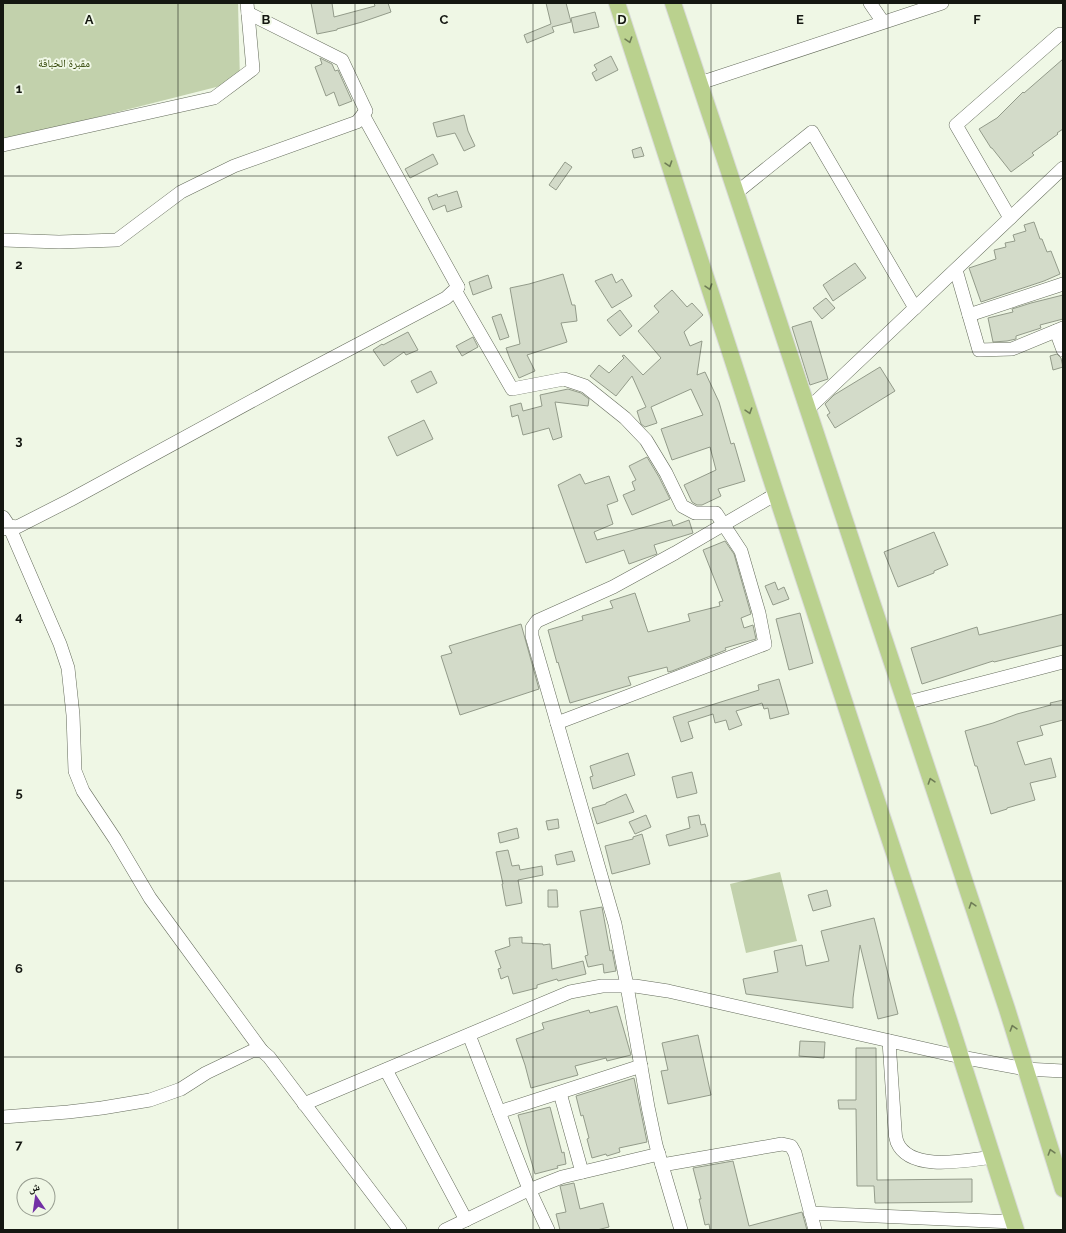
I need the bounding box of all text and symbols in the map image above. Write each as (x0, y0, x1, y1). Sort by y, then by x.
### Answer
text: A (85, 12, 94, 27)
text: B (262, 12, 271, 27)
text: C (440, 12, 449, 27)
text: D (617, 12, 627, 27)
text: E (796, 12, 804, 27)
text: F (973, 12, 981, 27)
one-way arrow (624, 36, 633, 43)
park label: مقبرة الخباقة (38, 57, 90, 70)
text: 1 (16, 81, 23, 96)
one-way arrow (664, 160, 673, 167)
text: 2 (15, 257, 23, 272)
one-way arrow (704, 284, 713, 291)
one-way arrow (744, 408, 753, 415)
text: 3 (15, 433, 23, 448)
text: 4 (15, 609, 23, 624)
one-way arrow (928, 778, 936, 785)
text: 5 (15, 785, 23, 800)
one-way arrow (968, 901, 977, 908)
text: 6 (15, 961, 23, 976)
one-way arrow (1009, 1025, 1018, 1032)
text: 7 (15, 1137, 23, 1152)
one-way arrow (1047, 1149, 1056, 1156)
north arrow (16, 1177, 56, 1217)
text: ش (27, 1180, 42, 1196)

